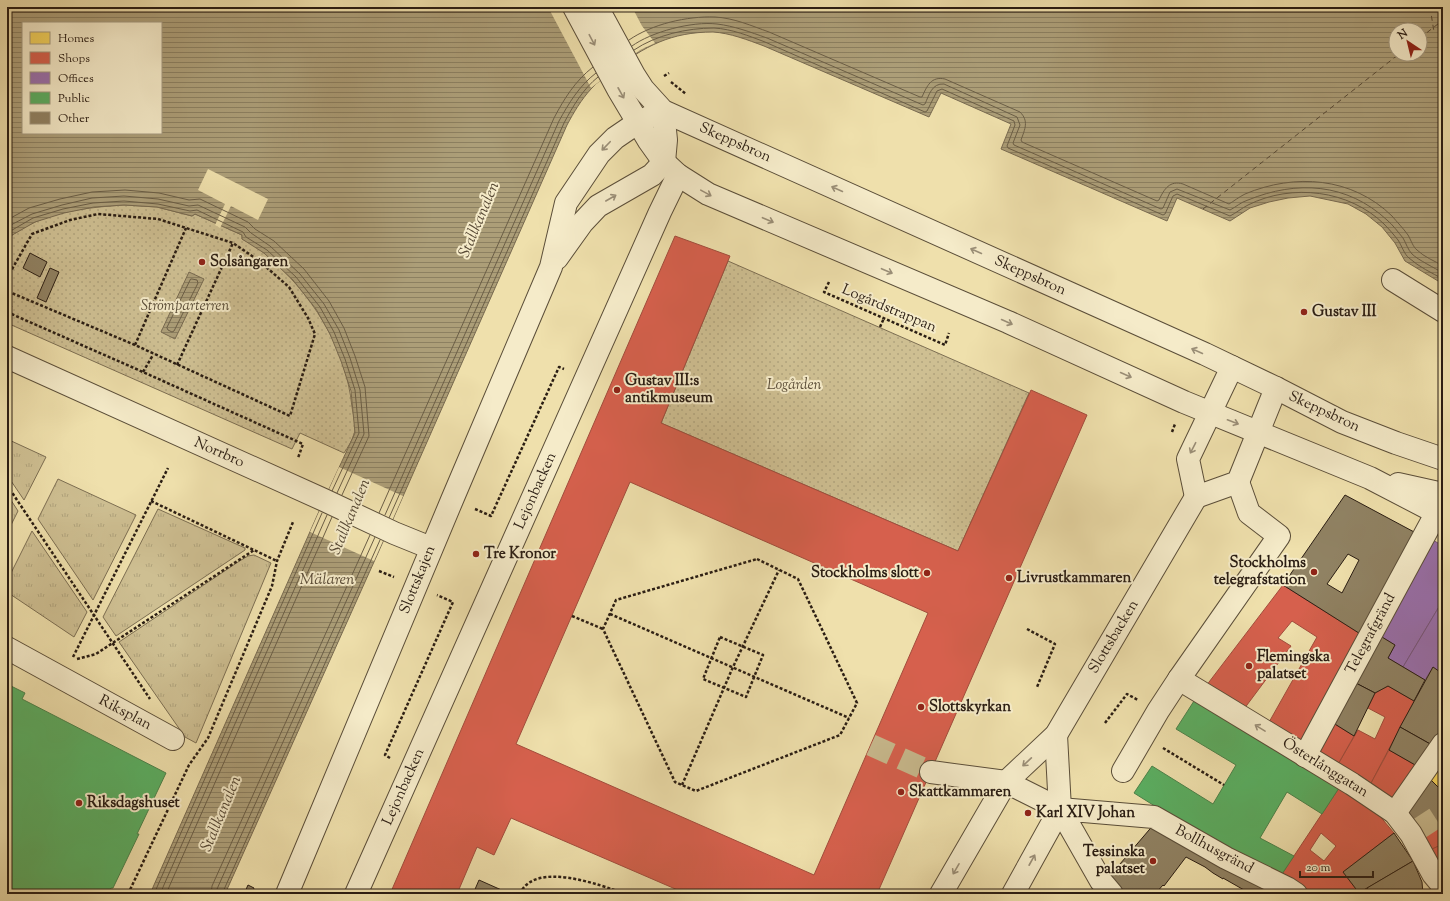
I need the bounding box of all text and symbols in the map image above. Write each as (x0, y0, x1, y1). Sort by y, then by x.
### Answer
legend (22, 22, 162, 134)
north arrow (1388, 22, 1428, 62)
text: N (1394, 25, 1411, 44)
text: Homes (58, 30, 94, 48)
one-way arrow (588, 34, 596, 46)
text: Shops (58, 50, 90, 68)
text: Offices (58, 70, 94, 88)
one-way arrow (617, 87, 625, 99)
text: Public (58, 90, 91, 108)
text: Other (58, 110, 90, 128)
street label: Skeppsbron (696, 118, 775, 168)
one-way arrow (601, 141, 611, 151)
water label: Stallkanalen (454, 178, 506, 261)
one-way arrow (831, 184, 843, 192)
one-way arrow (700, 190, 712, 197)
one-way arrow (605, 193, 617, 201)
one-way arrow (761, 217, 773, 224)
one-way arrow (970, 247, 982, 254)
street label: Skeppsbron (991, 251, 1070, 301)
place label: Solsångaren (210, 252, 288, 273)
marker: Solsångaren (197, 257, 207, 267)
one-way arrow (881, 268, 893, 275)
street label: Logårdstrappan (838, 280, 940, 338)
park label: Strömparterren (141, 296, 229, 317)
place label: Gustav III (1312, 302, 1377, 323)
marker: Gustav III (1299, 307, 1309, 317)
one-way arrow (1001, 319, 1013, 326)
one-way arrow (1191, 347, 1203, 354)
place label: Gustav III:s antikmuseum (625, 371, 714, 409)
one-way arrow (1119, 372, 1131, 379)
park label: Logården (767, 375, 821, 396)
marker: Gustav III:s antikmuseum (612, 385, 622, 395)
street label: Skeppsbron (1285, 386, 1363, 438)
one-way arrow (1226, 419, 1238, 427)
street label: Norrbro (190, 433, 248, 473)
one-way arrow (1189, 442, 1196, 454)
street label: Lejonbacken (510, 449, 562, 533)
water label: Stallkanalen (325, 475, 377, 558)
street label: Slottskajen (395, 542, 441, 617)
place label: Tre Kronor (484, 544, 556, 565)
marker: Tre Kronor (471, 549, 481, 559)
place label: Stockholms telegrafstation (1214, 553, 1306, 591)
place label: Stockholms slott (811, 563, 920, 584)
marker: Stockholms telegrafstation (1309, 567, 1319, 577)
marker: Stockholms slott (922, 568, 932, 578)
place label: Livrustkammaren (1017, 568, 1132, 589)
water label: Mälaren (300, 569, 355, 592)
marker: Livrustkammaren (1004, 573, 1014, 583)
street label: Telegrafgränd (1341, 589, 1401, 678)
street label: Slottsbacken (1084, 596, 1144, 678)
place label: Flemingska palatset (1257, 647, 1330, 685)
marker: Flemingska palatset (1244, 661, 1254, 671)
street label: Riksplan (95, 690, 155, 736)
place label: Slottskyrkan (929, 697, 1011, 718)
marker: Slottskyrkan (916, 702, 926, 712)
one-way arrow (1254, 724, 1266, 732)
street label: Österlånggatan (1278, 732, 1373, 803)
street label: Lejonbacken (378, 745, 430, 829)
one-way arrow (1022, 757, 1032, 767)
water label: Stallkanalen (196, 772, 248, 855)
place label: Skattkammaren (909, 782, 1011, 803)
marker: Skattkammaren (896, 787, 906, 797)
place label: Riksdagshuset (87, 793, 181, 814)
marker: Riksdagshuset (74, 798, 84, 808)
place label: Karl XIV Johan (1036, 803, 1135, 824)
marker: Karl XIV Johan (1023, 808, 1033, 818)
street label: Bollhusgränd (1171, 820, 1257, 880)
place label: Tessinska palatset (1083, 842, 1146, 880)
scale bar (1300, 853, 1373, 879)
one-way arrow (1029, 854, 1037, 866)
marker: Tessinska palatset (1148, 856, 1158, 866)
text: 20 m (1306, 859, 1331, 877)
one-way arrow (951, 863, 959, 875)

